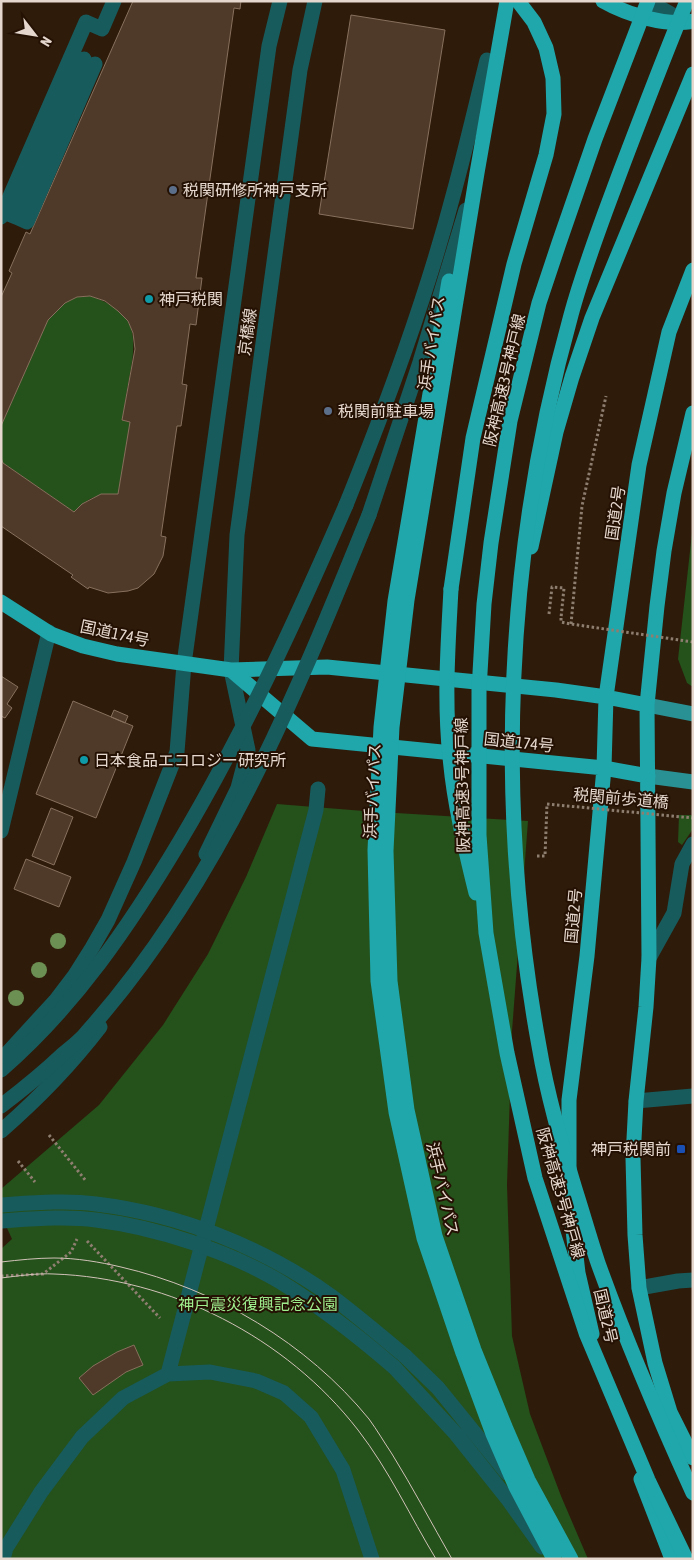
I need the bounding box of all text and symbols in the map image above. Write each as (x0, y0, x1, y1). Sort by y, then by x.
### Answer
north arrow (10, 10, 60, 60)
text: N (37, 34, 55, 49)
place label: 税関研修所神戸支所 (183, 181, 327, 199)
marker: 税関研修所神戸支所 (167, 184, 179, 196)
place label: 神戸税関 (159, 290, 223, 308)
marker: 神戸税関 (143, 293, 155, 305)
street label: 浜手バイパス (415, 294, 447, 392)
street label: 京橋線 (235, 307, 259, 357)
street label: 阪神高速3号神戸線 (480, 312, 528, 448)
place label: 税関前駐車場 (338, 402, 434, 420)
marker: 税関前駐車場 (322, 405, 334, 417)
street label: 国道2号 (602, 484, 628, 542)
street label: 国道174号 (79, 617, 151, 649)
street label: 阪神高速3号神戸線 (452, 717, 472, 853)
street label: 国道174号 (483, 729, 555, 755)
street label: 浜手バイパス (361, 743, 383, 839)
place label: 日本食品エコロジー研究所 (94, 751, 286, 769)
marker: 日本食品エコロジー研究所 (78, 754, 90, 766)
street label: 税関前歩道橋 (572, 785, 670, 811)
street label: 国道2号 (562, 888, 584, 944)
street label: 阪神高速3号神戸線 (534, 1125, 588, 1261)
street label: 浜手バイパス (423, 1140, 463, 1238)
place label: 神戸税関前 (591, 1140, 671, 1158)
marker: 神戸税関前 (675, 1143, 687, 1155)
street label: 国道2号 (591, 1287, 621, 1345)
park label: 神戸震災復興記念公園 (178, 1295, 338, 1313)

